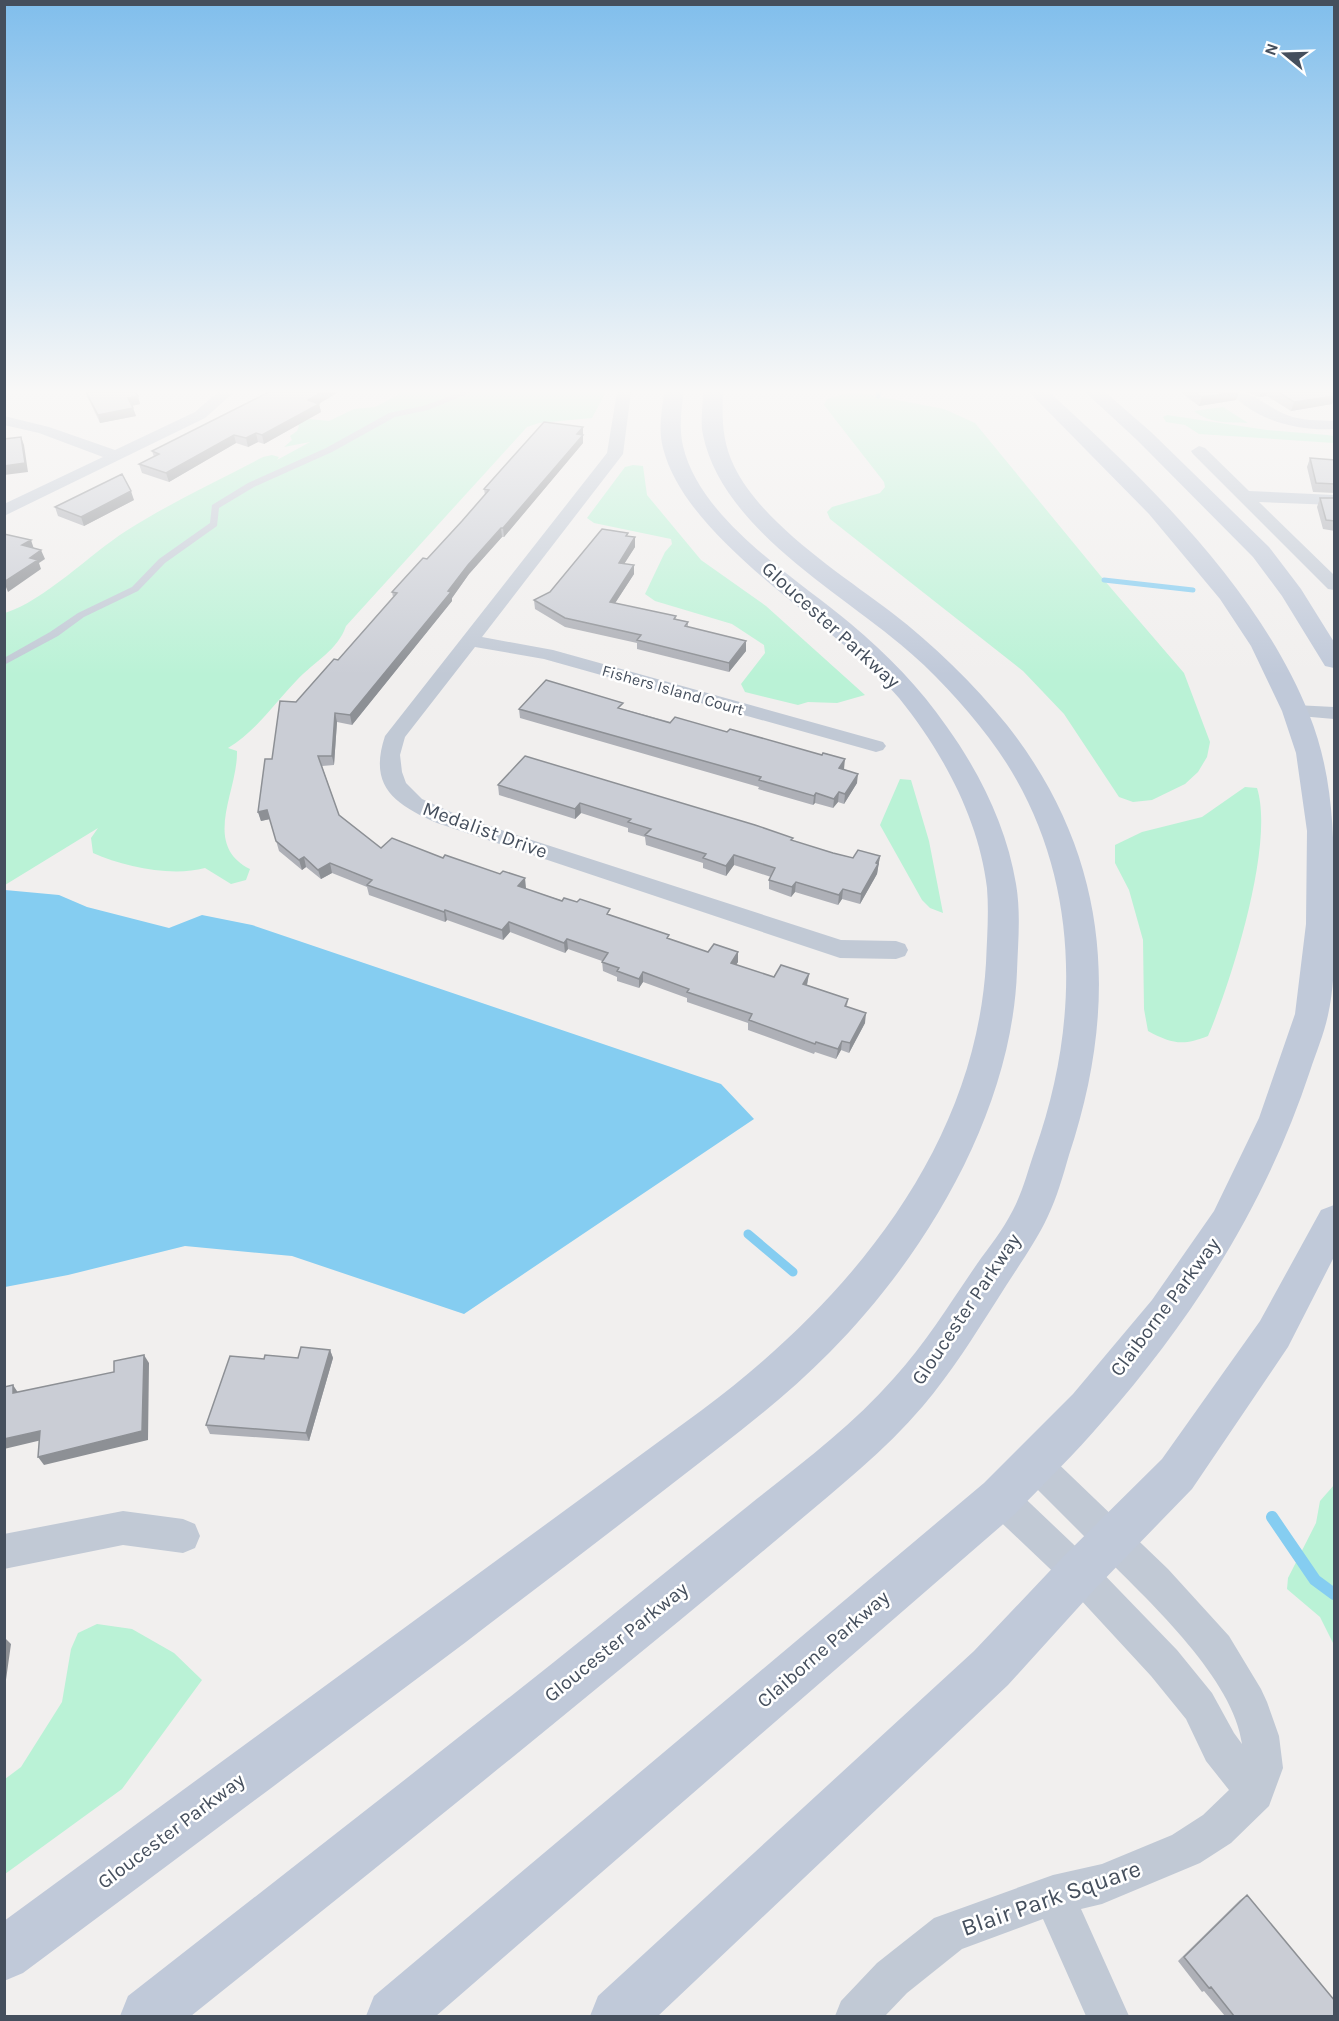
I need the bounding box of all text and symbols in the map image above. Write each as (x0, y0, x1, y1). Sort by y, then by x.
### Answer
north arrow (1255, 24, 1315, 84)
text: N (1260, 41, 1282, 58)
street label: Gloucester Parkway (757, 557, 905, 693)
street label: Fishers Island Court (600, 661, 746, 719)
street label: Medalist Drive (419, 797, 551, 863)
street label: Gloucester Parkway (907, 1229, 1025, 1389)
street label: Claiborne Parkway (1105, 1233, 1225, 1381)
street label: Gloucester Parkway (540, 1577, 692, 1707)
street label: Claiborne Parkway (752, 1585, 894, 1713)
street label: Gloucester Parkway (93, 1768, 249, 1894)
street label: Blair Park Square (958, 1854, 1144, 1942)

